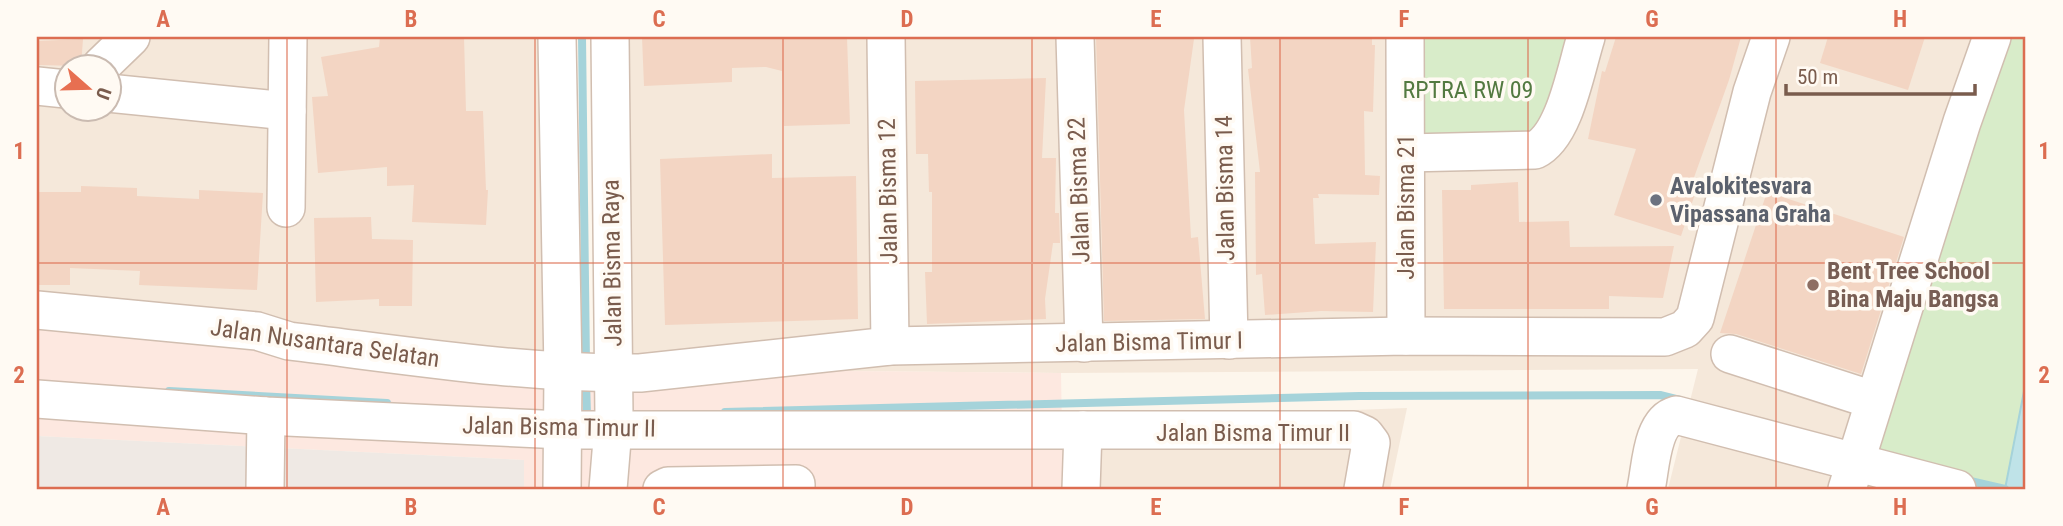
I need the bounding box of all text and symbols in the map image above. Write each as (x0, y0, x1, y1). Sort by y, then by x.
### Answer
text: A (156, 6, 170, 33)
text: B (405, 6, 417, 33)
text: C (652, 6, 666, 33)
text: D (901, 6, 914, 33)
text: E (1150, 6, 1162, 33)
text: F (1399, 6, 1410, 33)
text: G (1645, 6, 1659, 33)
text: H (1893, 6, 1907, 33)
north arrow (52, 52, 122, 122)
scale bar (1786, 52, 1976, 96)
text: 50 m (1797, 65, 1838, 89)
park label: RPTRA RW 09 (1403, 76, 1533, 104)
text: U (91, 85, 116, 103)
street label: Jalan Bisma 14 (1210, 115, 1240, 261)
street label: Jalan Bisma 22 (1062, 117, 1096, 263)
street label: Jalan Bisma 12 (873, 118, 903, 264)
street label: Jalan Bisma 21 (1392, 134, 1420, 280)
text: 1 (13, 138, 25, 165)
text: 1 (2038, 138, 2050, 165)
place label: Avalokitesvara Vipassana Graha (1670, 172, 1831, 228)
street label: Jalan Bisma Raya (597, 179, 627, 347)
marker: Avalokitesvara Vipassana Graha (1648, 192, 1664, 208)
place label: Bent Tree School Bina Maju Bangsa (1827, 257, 1999, 313)
marker: Bent Tree School Bina Maju Bangsa (1805, 277, 1821, 293)
street label: Jalan Nusantara Selatan (209, 313, 441, 373)
street label: Jalan Bisma Timur I (1055, 326, 1243, 358)
text: 2 (13, 362, 25, 389)
text: 2 (2038, 362, 2050, 389)
street label: Jalan Bisma Timur II (462, 411, 656, 443)
street label: Jalan Bisma Timur II (1156, 419, 1350, 447)
text: A (156, 494, 170, 521)
text: B (405, 494, 417, 521)
text: C (652, 494, 666, 521)
text: D (901, 494, 914, 521)
text: E (1150, 494, 1162, 521)
text: F (1399, 494, 1410, 521)
text: G (1645, 494, 1659, 521)
text: H (1893, 494, 1907, 521)

